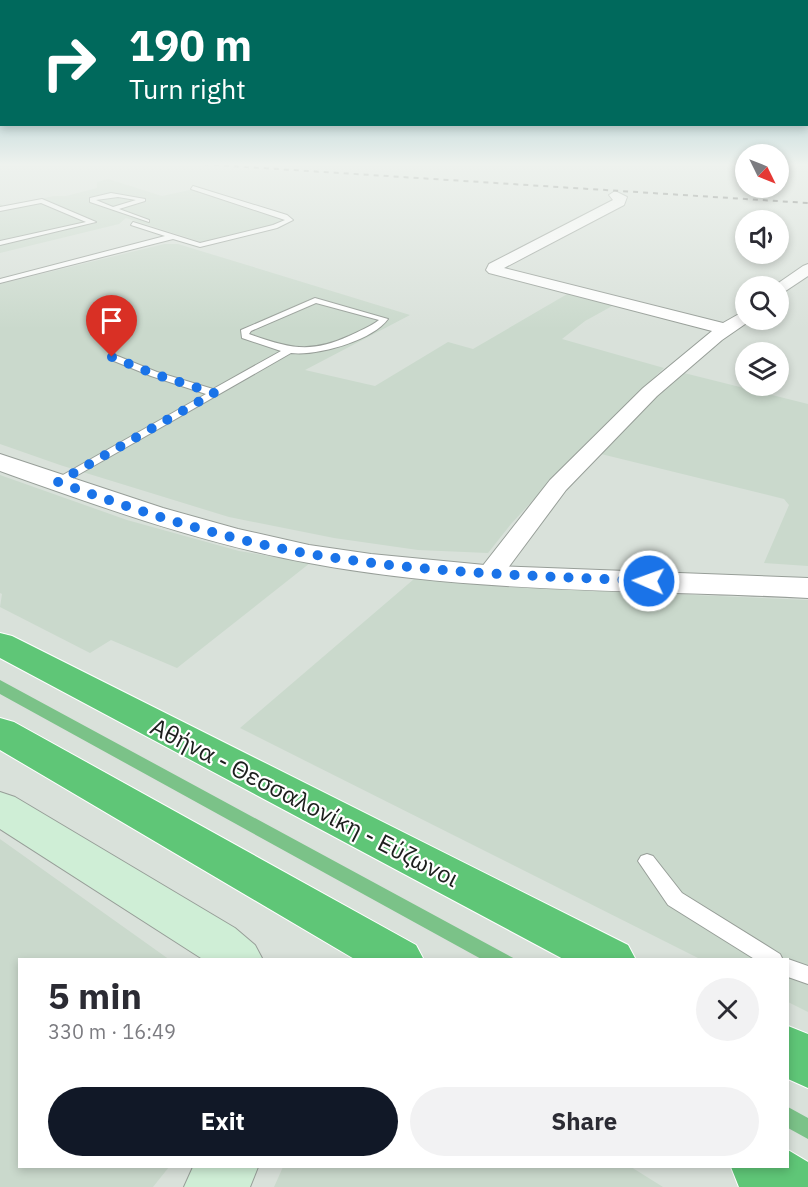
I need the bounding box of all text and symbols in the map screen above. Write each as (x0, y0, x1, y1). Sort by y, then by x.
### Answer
text: 190 m (129, 18, 252, 73)
icon: right (30, 24, 108, 102)
text: Turn right (129, 71, 246, 106)
north arrow (735, 144, 789, 198)
map controls (735, 144, 789, 396)
button: sound (735, 210, 789, 264)
button: search (735, 276, 789, 330)
pin (86, 295, 137, 357)
icon: arrive (95, 304, 128, 337)
button: layers (735, 342, 789, 396)
position arrow (617, 549, 681, 613)
street label: Αθήνα - Θεσσαλονίκη - Εύζωνοι (145, 710, 465, 894)
text: 5 min (48, 972, 142, 1019)
button: close (696, 978, 759, 1041)
text: 330 m · 16:49 (48, 1018, 176, 1045)
button: Exit (48, 1087, 398, 1156)
button: Share (410, 1087, 759, 1156)

